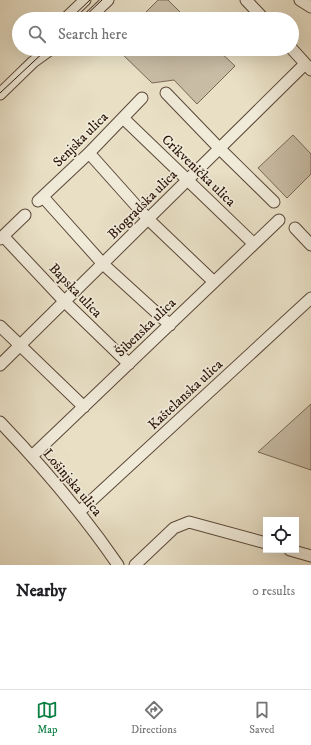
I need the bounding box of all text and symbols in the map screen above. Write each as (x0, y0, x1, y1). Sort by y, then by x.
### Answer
search box (12, 12, 299, 56)
icon: search (26, 23, 48, 45)
text: Search here (58, 25, 127, 44)
street label: Senjska ulica (49, 108, 112, 171)
street label: Crikvenička ulica (157, 131, 239, 211)
street label: Biogradska ulica (104, 166, 181, 243)
street label: Bapska ulica (45, 260, 106, 322)
street label: Šibenska ulica (111, 294, 180, 361)
street label: Kaštelanska ulica (145, 356, 227, 434)
street label: Lošinjska ulica (39, 445, 106, 520)
map controls (263, 517, 299, 553)
button: locate (263, 517, 299, 553)
text: Nearby (16, 580, 66, 602)
text: 0 results (252, 583, 295, 599)
tab: Map (36, 699, 58, 737)
tab: Directions (131, 699, 177, 737)
tab: Saved (249, 699, 275, 737)

